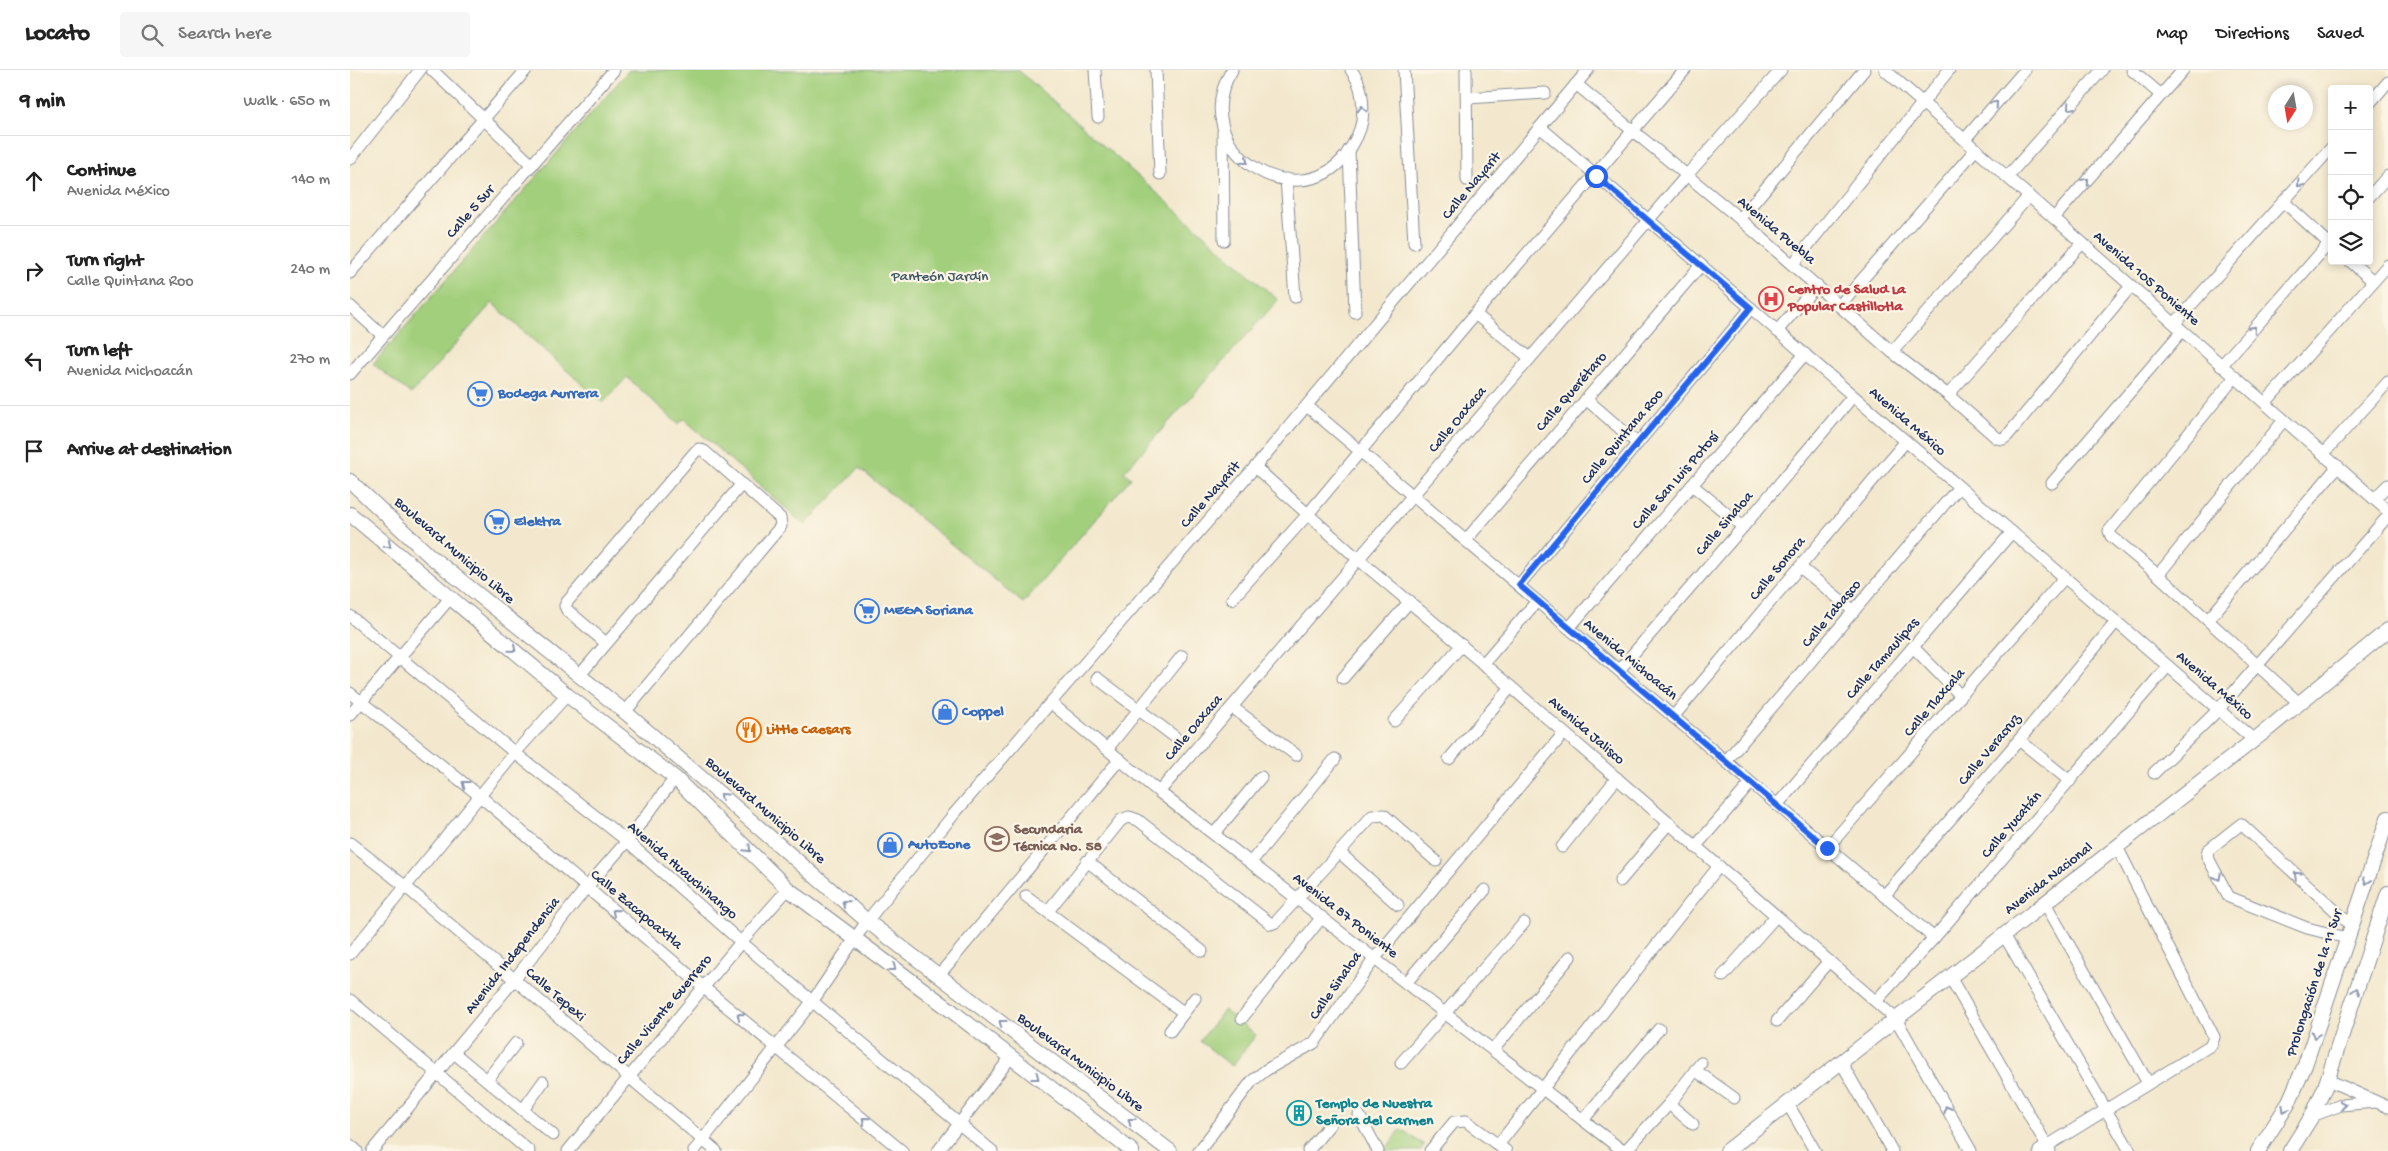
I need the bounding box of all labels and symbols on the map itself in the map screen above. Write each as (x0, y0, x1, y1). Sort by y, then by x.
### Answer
north arrow (2268, 85, 2313, 130)
one-way arrow (1989, 101, 1998, 110)
one-way arrow (2066, 101, 2075, 110)
one-way arrow (1357, 105, 1367, 113)
street label: Calle Nayarit (1438, 147, 1507, 224)
one-way arrow (1240, 156, 1249, 165)
route start (1585, 165, 1608, 188)
one-way arrow (2080, 178, 2089, 187)
one-way arrow (2297, 178, 2306, 187)
street label: Calle 5 Sur (443, 180, 500, 242)
street label: Avenida Puebla (1733, 193, 1819, 269)
street label: Avenida 105 Poniente (2089, 228, 2203, 330)
park label: Panteón Jardín (891, 268, 988, 286)
place label: Centro de Salud La Popular Castillotla (1787, 281, 1906, 316)
hospital icon: Centro de Salud La Popular Castillotla (1758, 286, 1784, 312)
one-way arrow (2247, 326, 2256, 335)
street label: Calle Querétaro (1532, 348, 1612, 436)
supermarket icon: Bodega Aurrera (467, 381, 493, 407)
street label: Calle Oaxaca (1425, 383, 1491, 457)
street label: Avenida México (1865, 384, 1949, 461)
place label: Bodega Aurrera (497, 385, 599, 403)
street label: Calle Quintana Roo (1578, 386, 1668, 488)
street label: Calle San Luis Potosí (1629, 428, 1724, 534)
street label: Calle Nayarit (1177, 456, 1246, 532)
street label: Calle Sinaloa (1692, 488, 1758, 560)
street label: Boulevard Municipio Libre (389, 493, 518, 608)
supermarket icon: Elektra (484, 509, 510, 535)
place label: Elektra (514, 513, 562, 531)
street label: Calle Sonora (1746, 533, 1810, 605)
one-way arrow (382, 540, 391, 549)
street label: Calle Tabasco (1798, 576, 1866, 652)
supermarket icon: MEGA Soriana (854, 598, 880, 624)
place label: MEGA Soriana (884, 602, 973, 620)
street label: Calle Tamaulipas (1843, 614, 1924, 703)
street label: Avenida Michoacán (1579, 615, 1681, 705)
one-way arrow (507, 643, 516, 652)
street label: Avenida México (2172, 648, 2256, 725)
street label: Calle Tlaxcala (1900, 665, 1970, 741)
street label: Calle Oaxaca (1161, 691, 1227, 765)
street label: Avenida Jalisco (1544, 693, 1628, 769)
shop icon: Coppel (932, 699, 958, 725)
place label: Coppel (961, 703, 1004, 721)
street label: Calle Veracruz (1955, 710, 2025, 790)
restaurant icon: Little Caesars (736, 717, 762, 743)
place label: Little Caesars (766, 721, 852, 739)
street label: Boulevard Municipio Libre (700, 753, 829, 868)
one-way arrow (461, 781, 471, 790)
street label: Calle Yucatán (1978, 788, 2046, 862)
one-way arrow (719, 793, 728, 802)
street label: Avenida Huauchinango (623, 818, 741, 924)
place label: Secundaria Técnica No. 58 (1013, 821, 1102, 856)
school or university icon: Secundaria Técnica No. 58 (984, 826, 1010, 852)
shop icon: AutoZone (877, 832, 903, 858)
place label: AutoZone (907, 836, 971, 854)
route end (1816, 837, 1839, 860)
street label: Avenida Nacional (2001, 839, 2097, 919)
one-way arrow (742, 843, 751, 852)
street label: Calle Zacapoaxtla (586, 866, 686, 954)
street label: Avenida 87 Poniente (1289, 869, 1402, 963)
one-way arrow (2212, 872, 2222, 881)
one-way arrow (2293, 872, 2302, 881)
one-way arrow (2362, 876, 2372, 885)
street label: Avenida Independencia (462, 893, 565, 1018)
one-way arrow (842, 899, 851, 908)
street label: Prolongación de la 11 Sur (2282, 906, 2348, 1060)
one-way arrow (612, 910, 621, 918)
street label: Calle Sinaloa (1306, 948, 1367, 1024)
street label: Calle Vicente Guerrero (613, 951, 717, 1069)
one-way arrow (887, 962, 896, 970)
street label: Calle Tepexi (521, 964, 589, 1026)
one-way arrow (2350, 987, 2360, 996)
street label: Boulevard Municipio Libre (1012, 1009, 1147, 1117)
one-way arrow (737, 1014, 746, 1022)
one-way arrow (999, 1021, 1008, 1029)
one-way arrow (2311, 1031, 2321, 1039)
one-way arrow (1030, 1072, 1039, 1080)
place label: Templo de Nuestra Señora del Carmen (1315, 1095, 1434, 1130)
building icon: Templo de Nuestra Señora del Carmen (1286, 1100, 1312, 1126)
one-way arrow (2338, 1101, 2347, 1111)
one-way arrow (2281, 1104, 2291, 1113)
one-way arrow (1943, 1105, 1953, 1114)
one-way arrow (862, 1117, 871, 1125)
one-way arrow (1128, 1119, 1137, 1127)

